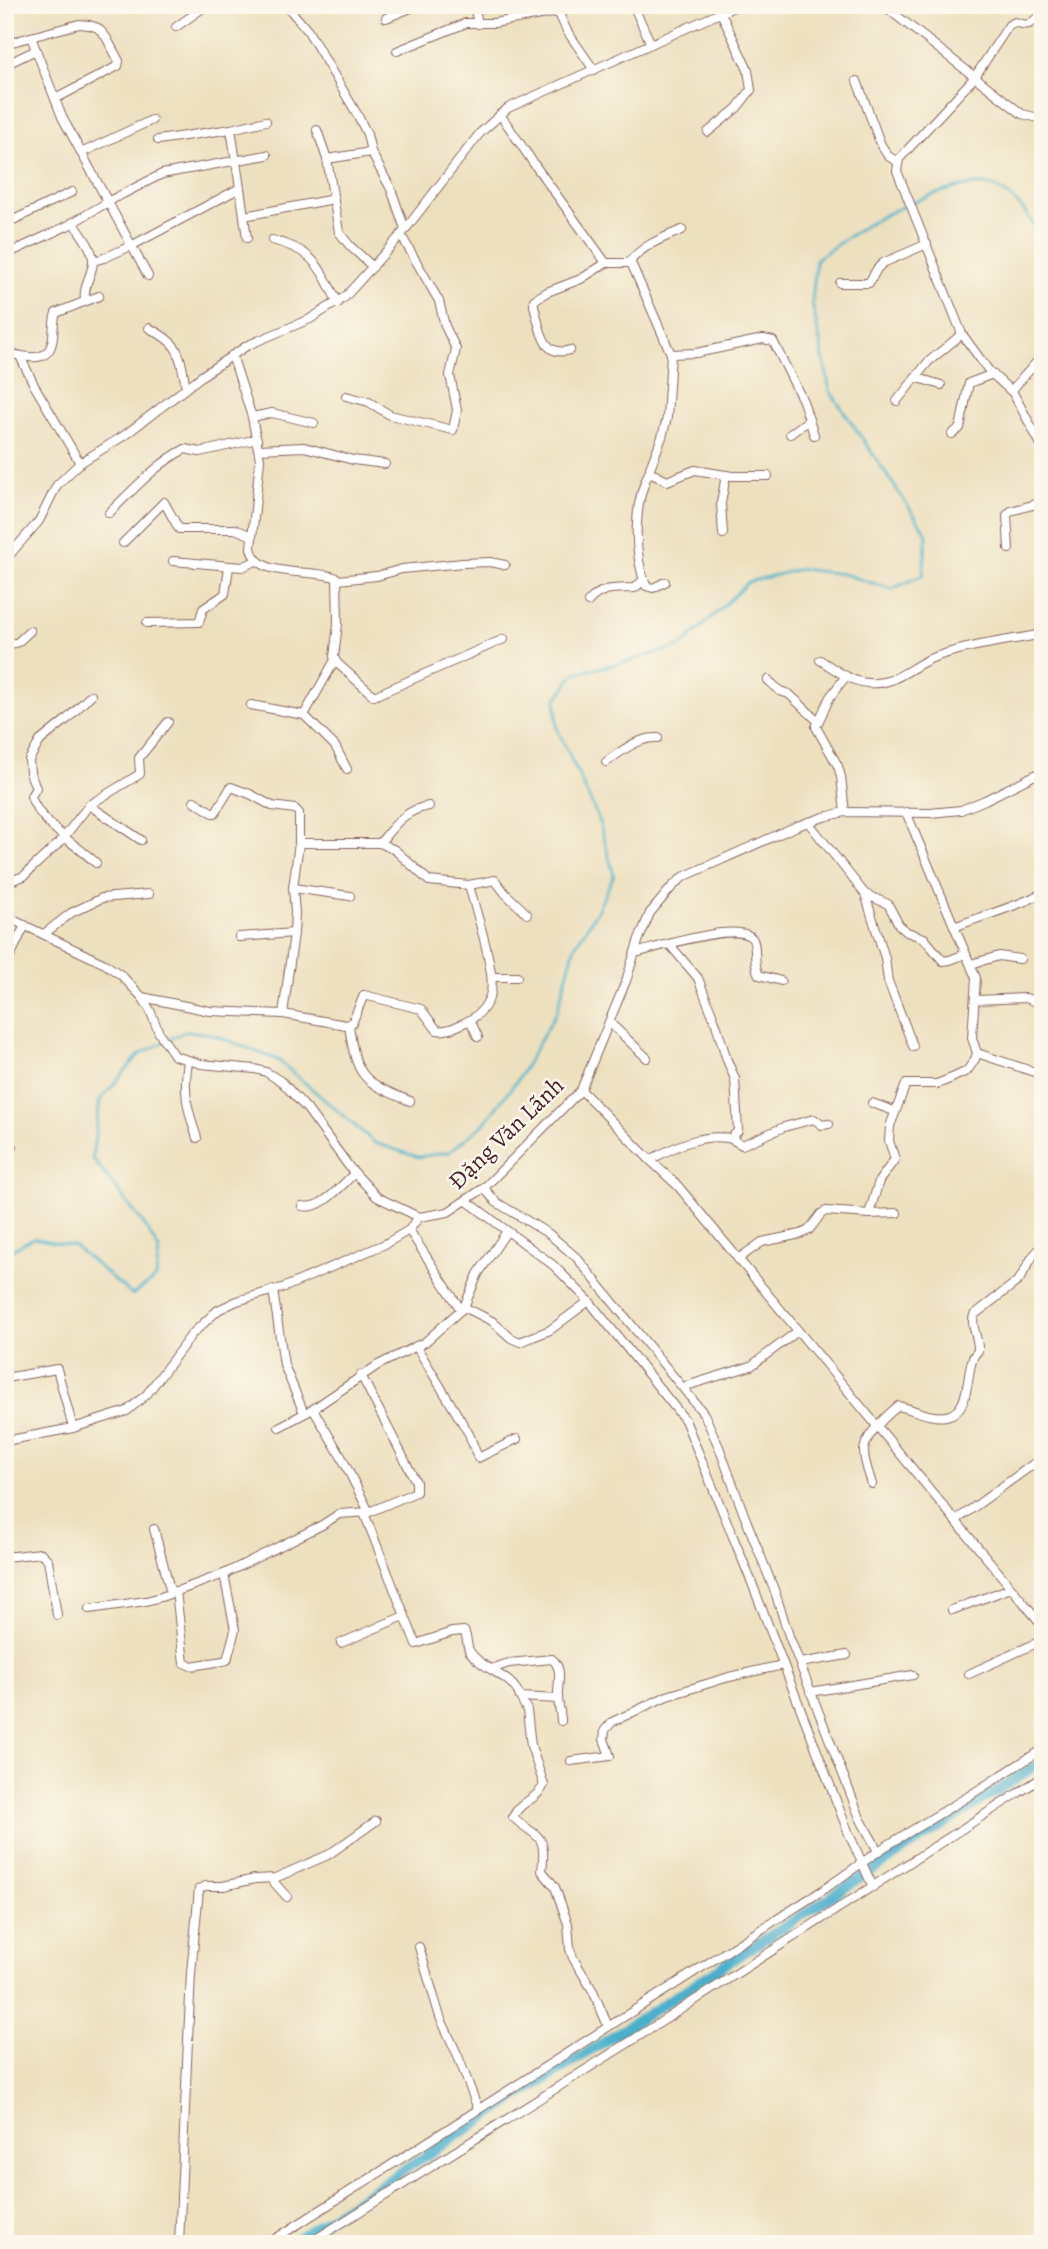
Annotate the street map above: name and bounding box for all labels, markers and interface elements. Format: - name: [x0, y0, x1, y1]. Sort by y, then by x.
- street label: Đặng Văn Lãnh: [441, 1069, 571, 1196]

